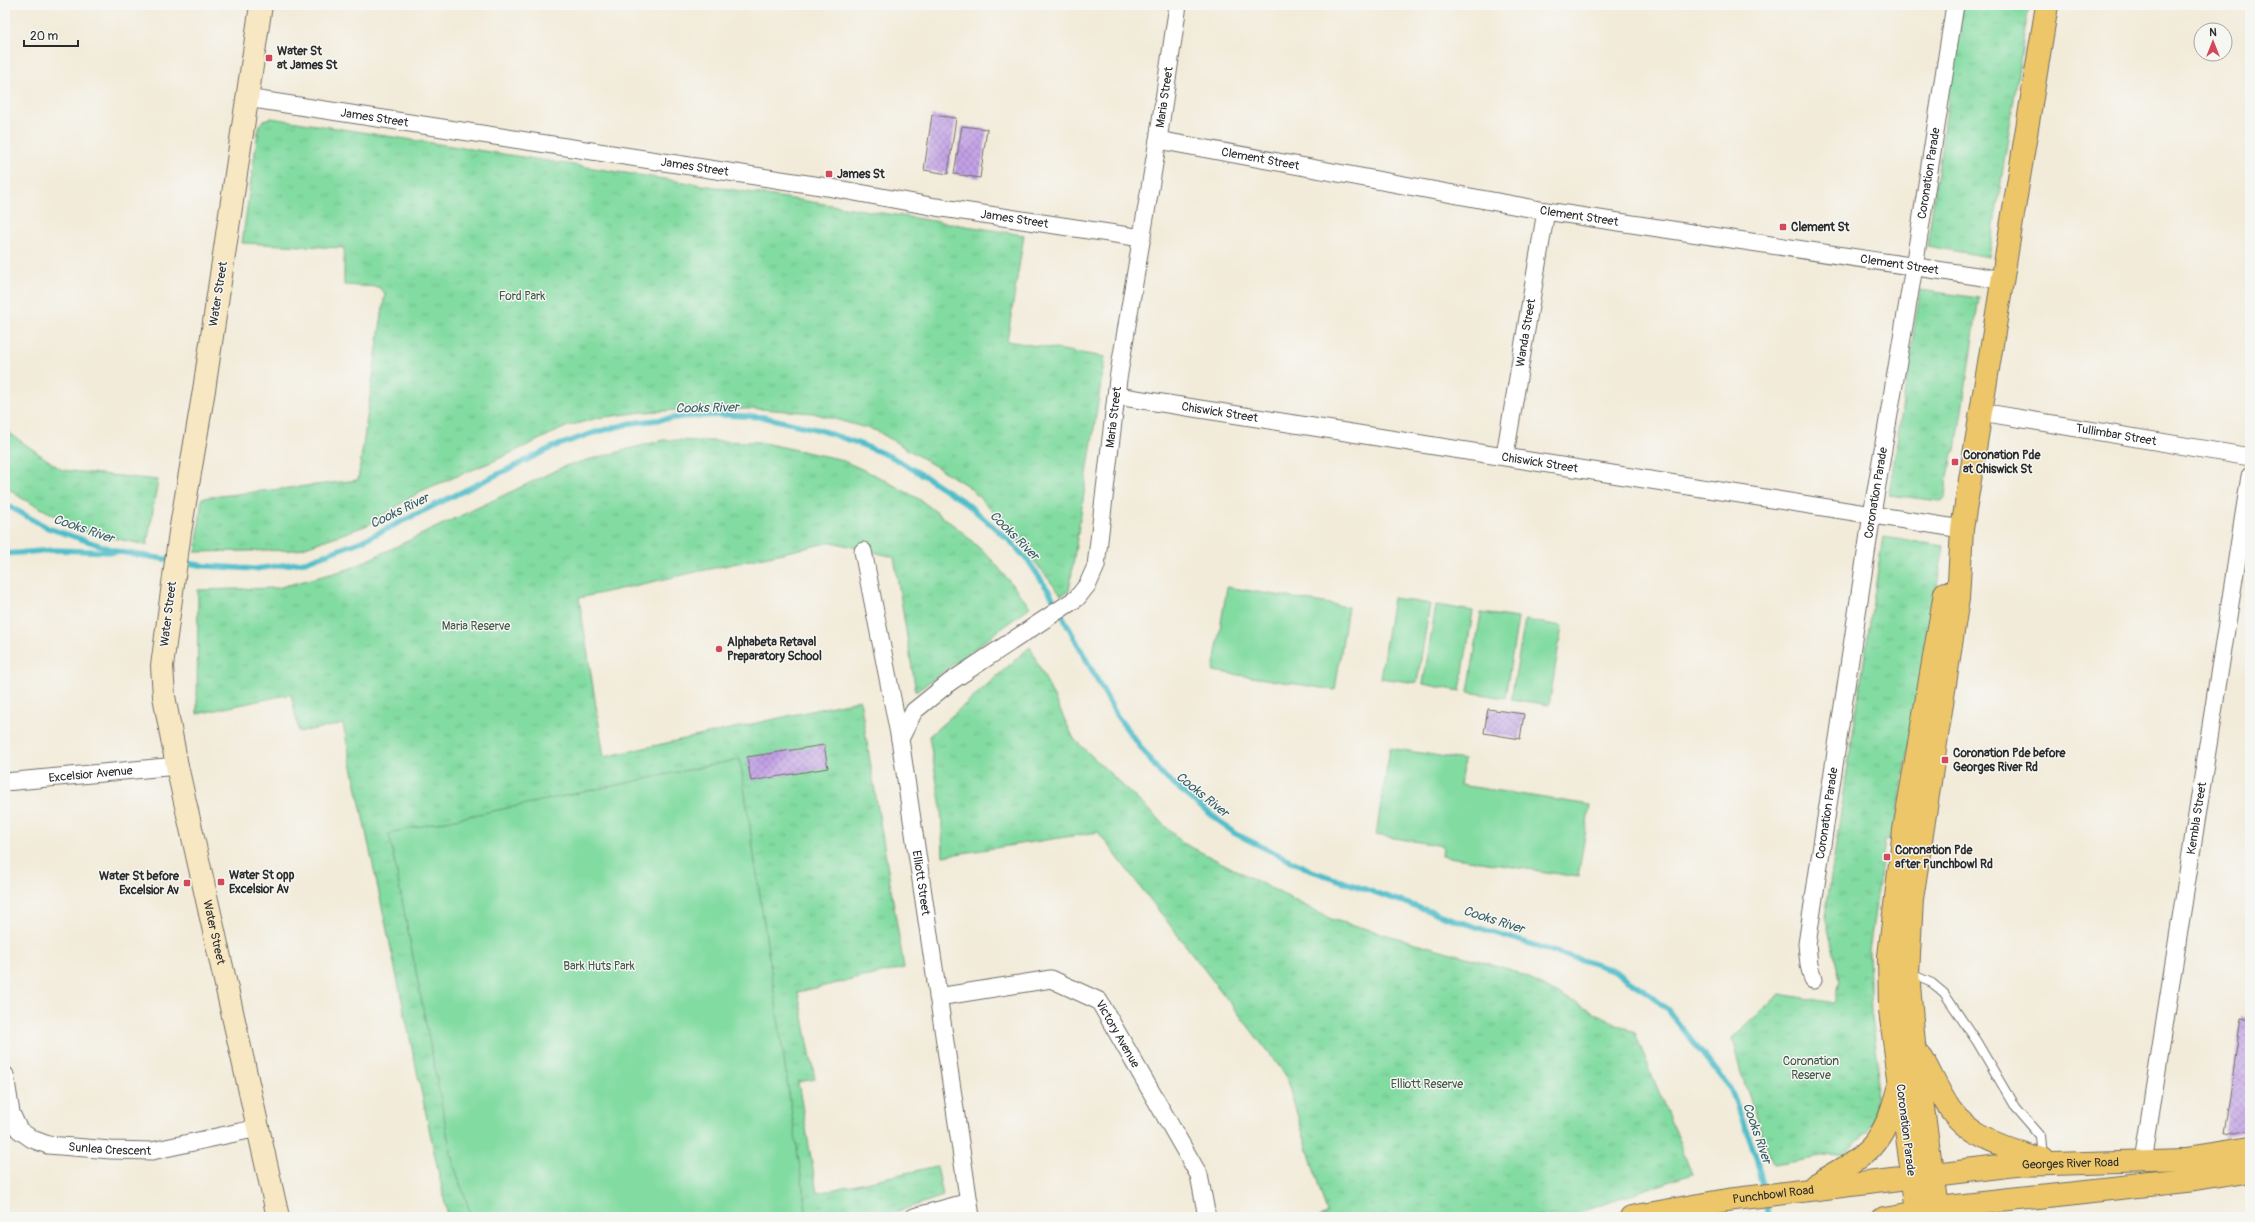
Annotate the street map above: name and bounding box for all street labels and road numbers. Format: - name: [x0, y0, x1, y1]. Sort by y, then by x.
- street label: Maria Street: [1153, 66, 1177, 129]
- street label: James Street: [339, 105, 410, 131]
- street label: Coronation Parade: [1915, 126, 1944, 220]
- street label: Clement Street: [1220, 145, 1301, 174]
- street label: James Street: [660, 155, 730, 180]
- street label: Clement Street: [1539, 203, 1619, 230]
- street label: James Street: [979, 207, 1050, 232]
- street label: Clement Street: [1859, 252, 1940, 278]
- street label: Water Street: [206, 260, 231, 328]
- street label: Wanda Street: [1513, 297, 1539, 368]
- street label: Maria Street: [1103, 386, 1125, 449]
- street label: Chiswick Street: [1180, 399, 1259, 426]
- street label: Tullimbar Street: [2075, 421, 2158, 449]
- street label: Coronation Parade: [1861, 446, 1891, 540]
- street label: Chiswick Street: [1500, 450, 1579, 476]
- street label: Water Street: [157, 580, 180, 648]
- street label: Excelsior Avenue: [48, 763, 133, 786]
- street label: Coronation Parade: [1813, 766, 1842, 860]
- street label: Kembla Street: [2184, 781, 2210, 856]
- street label: Elliott Street: [909, 849, 933, 917]
- street label: Water Street: [199, 899, 228, 966]
- street label: Victory Avenue: [1092, 997, 1143, 1071]
- street label: Coronation Parade: [1892, 1083, 1919, 1177]
- street label: Sunlea Crescent: [68, 1140, 151, 1159]
- street label: Georges River Road: [2022, 1155, 2119, 1173]
- street label: Punchbowl Road: [1732, 1183, 1815, 1207]

